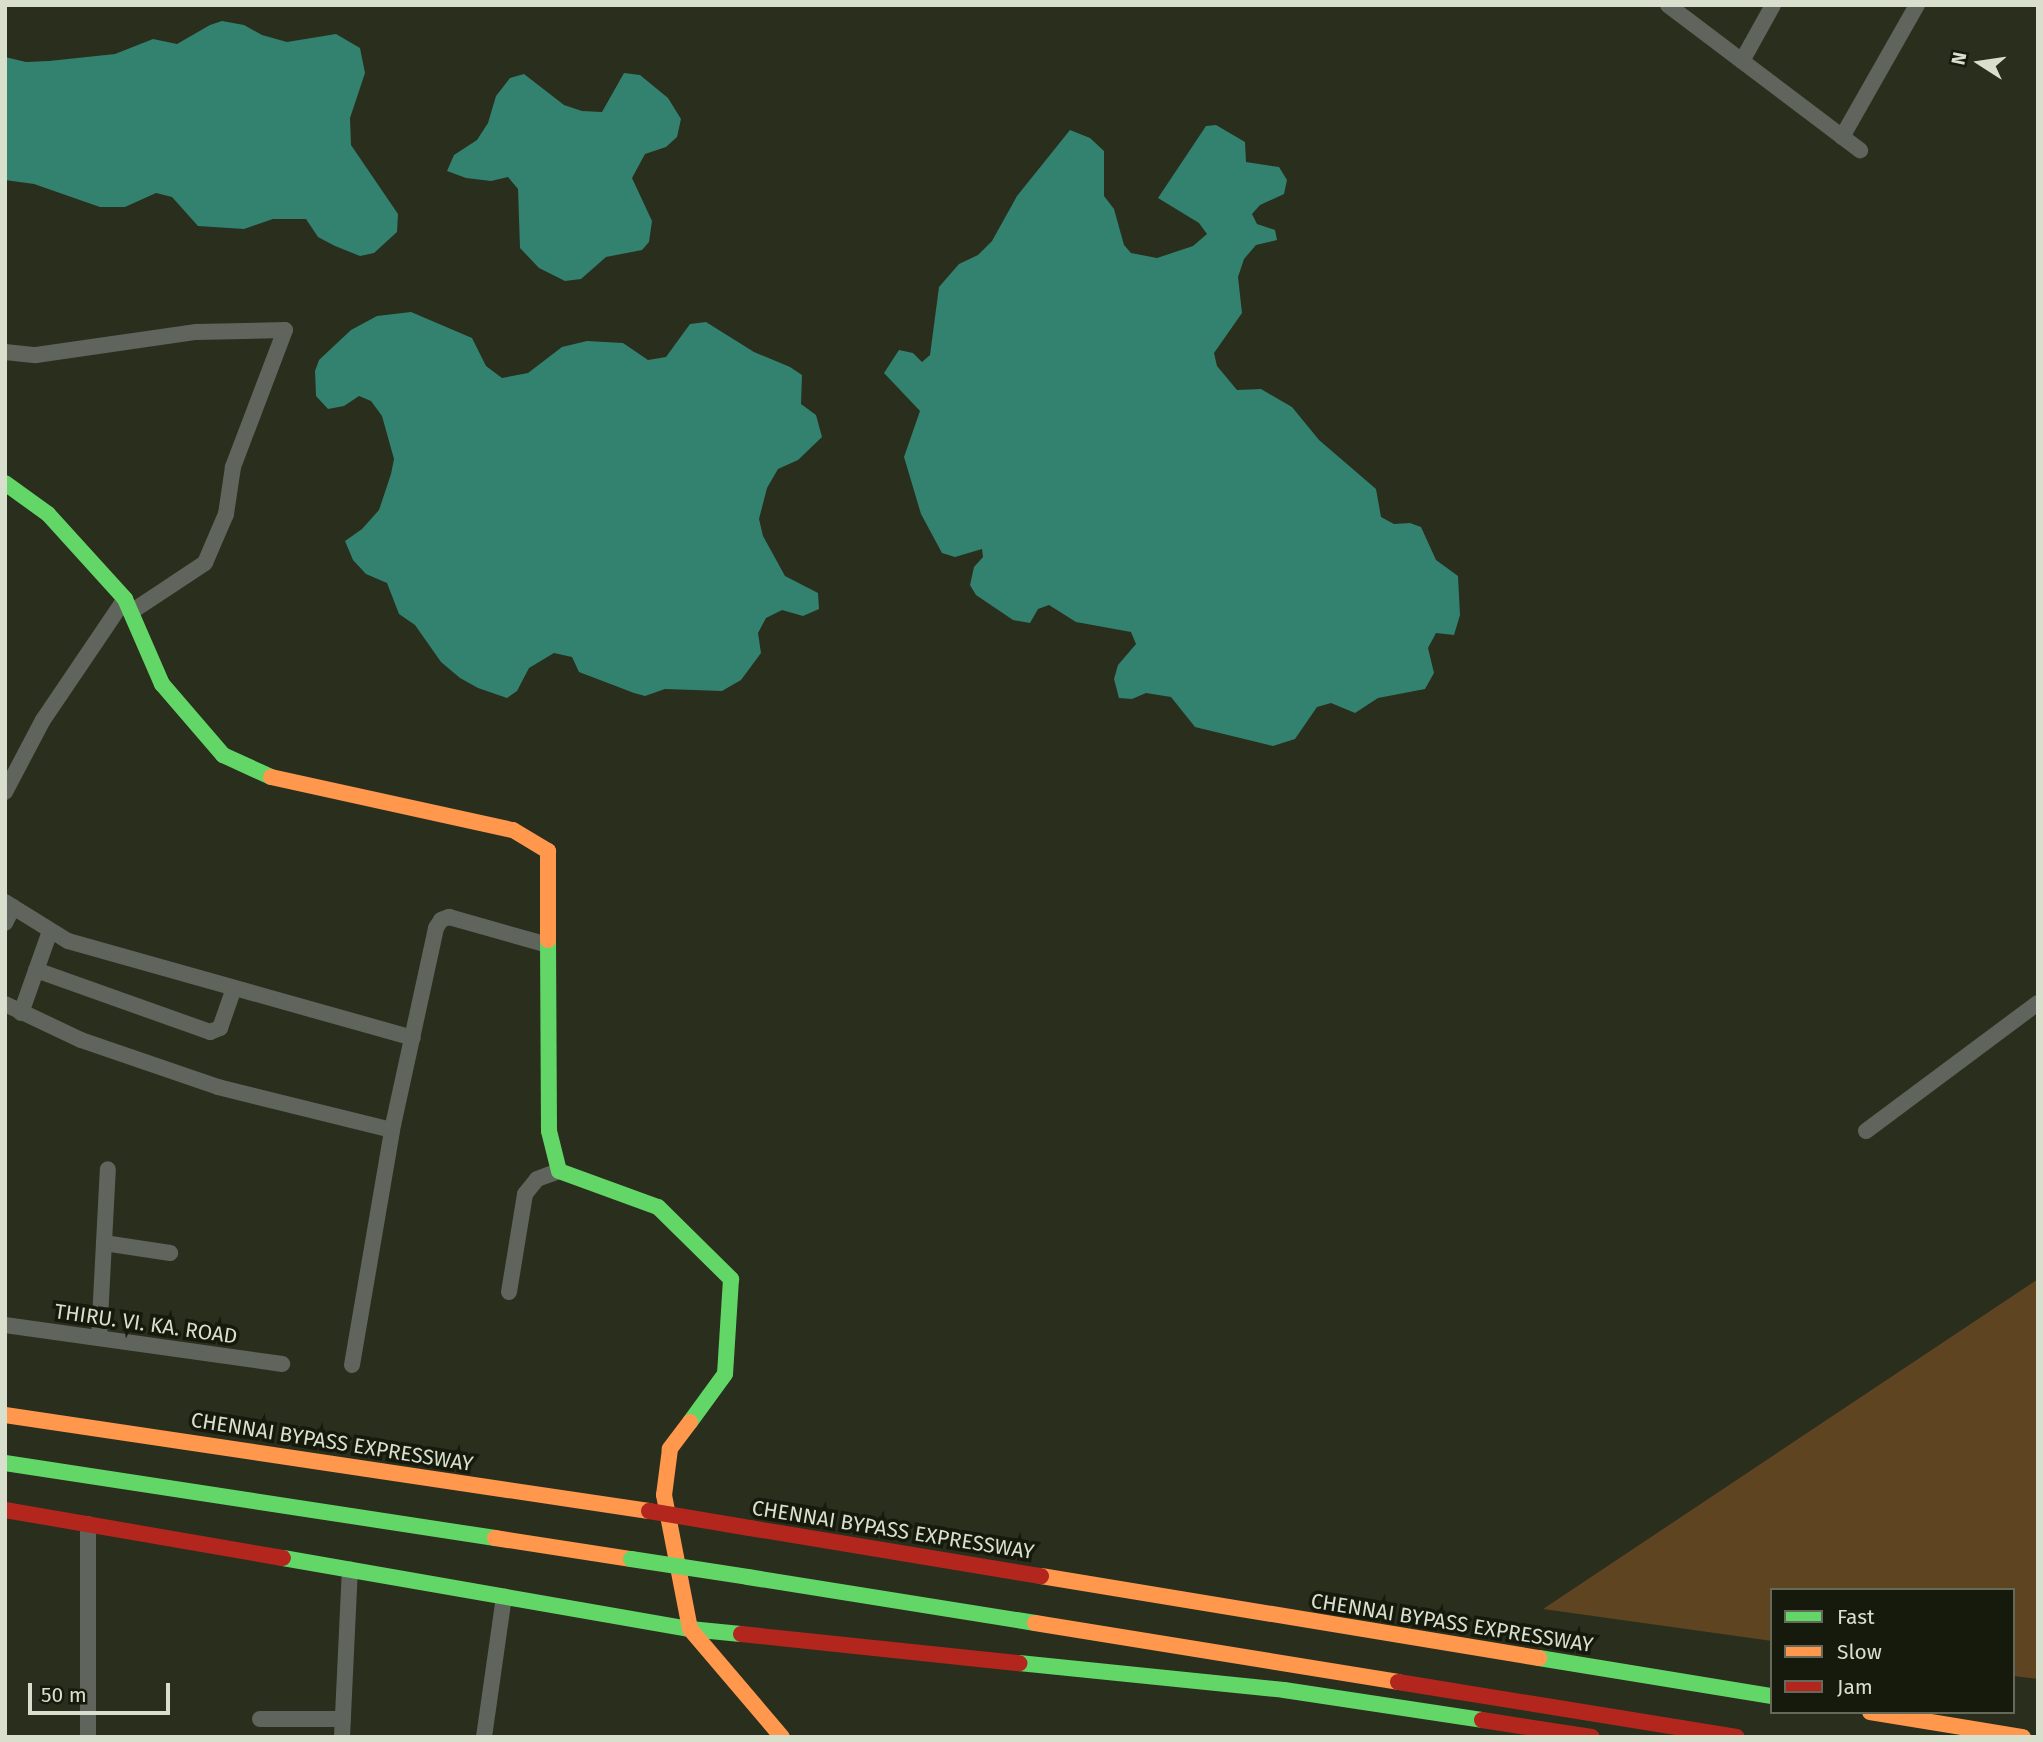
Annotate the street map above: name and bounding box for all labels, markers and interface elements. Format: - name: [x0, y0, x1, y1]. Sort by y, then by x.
- north arrow: [1945, 28, 2015, 98]
- text: N: [1946, 50, 1972, 67]
- street label: THIRU. VI. KA. ROAD: [53, 1299, 239, 1349]
- street label: CHENNAI BYPASS EXPRESSWAY: [189, 1407, 475, 1477]
- street label: CHENNAI BYPASS EXPRESSWAY: [750, 1495, 1036, 1565]
- street label: CHENNAI BYPASS EXPRESSWAY: [1309, 1588, 1595, 1658]
- legend: [1770, 1588, 2015, 1714]
- text: Fast: [1837, 1604, 1875, 1630]
- text: Slow: [1837, 1639, 1882, 1665]
- scale bar: [32, 1668, 173, 1712]
- text: Jam: [1837, 1674, 1873, 1700]
- text: 50 m: [41, 1682, 87, 1708]

